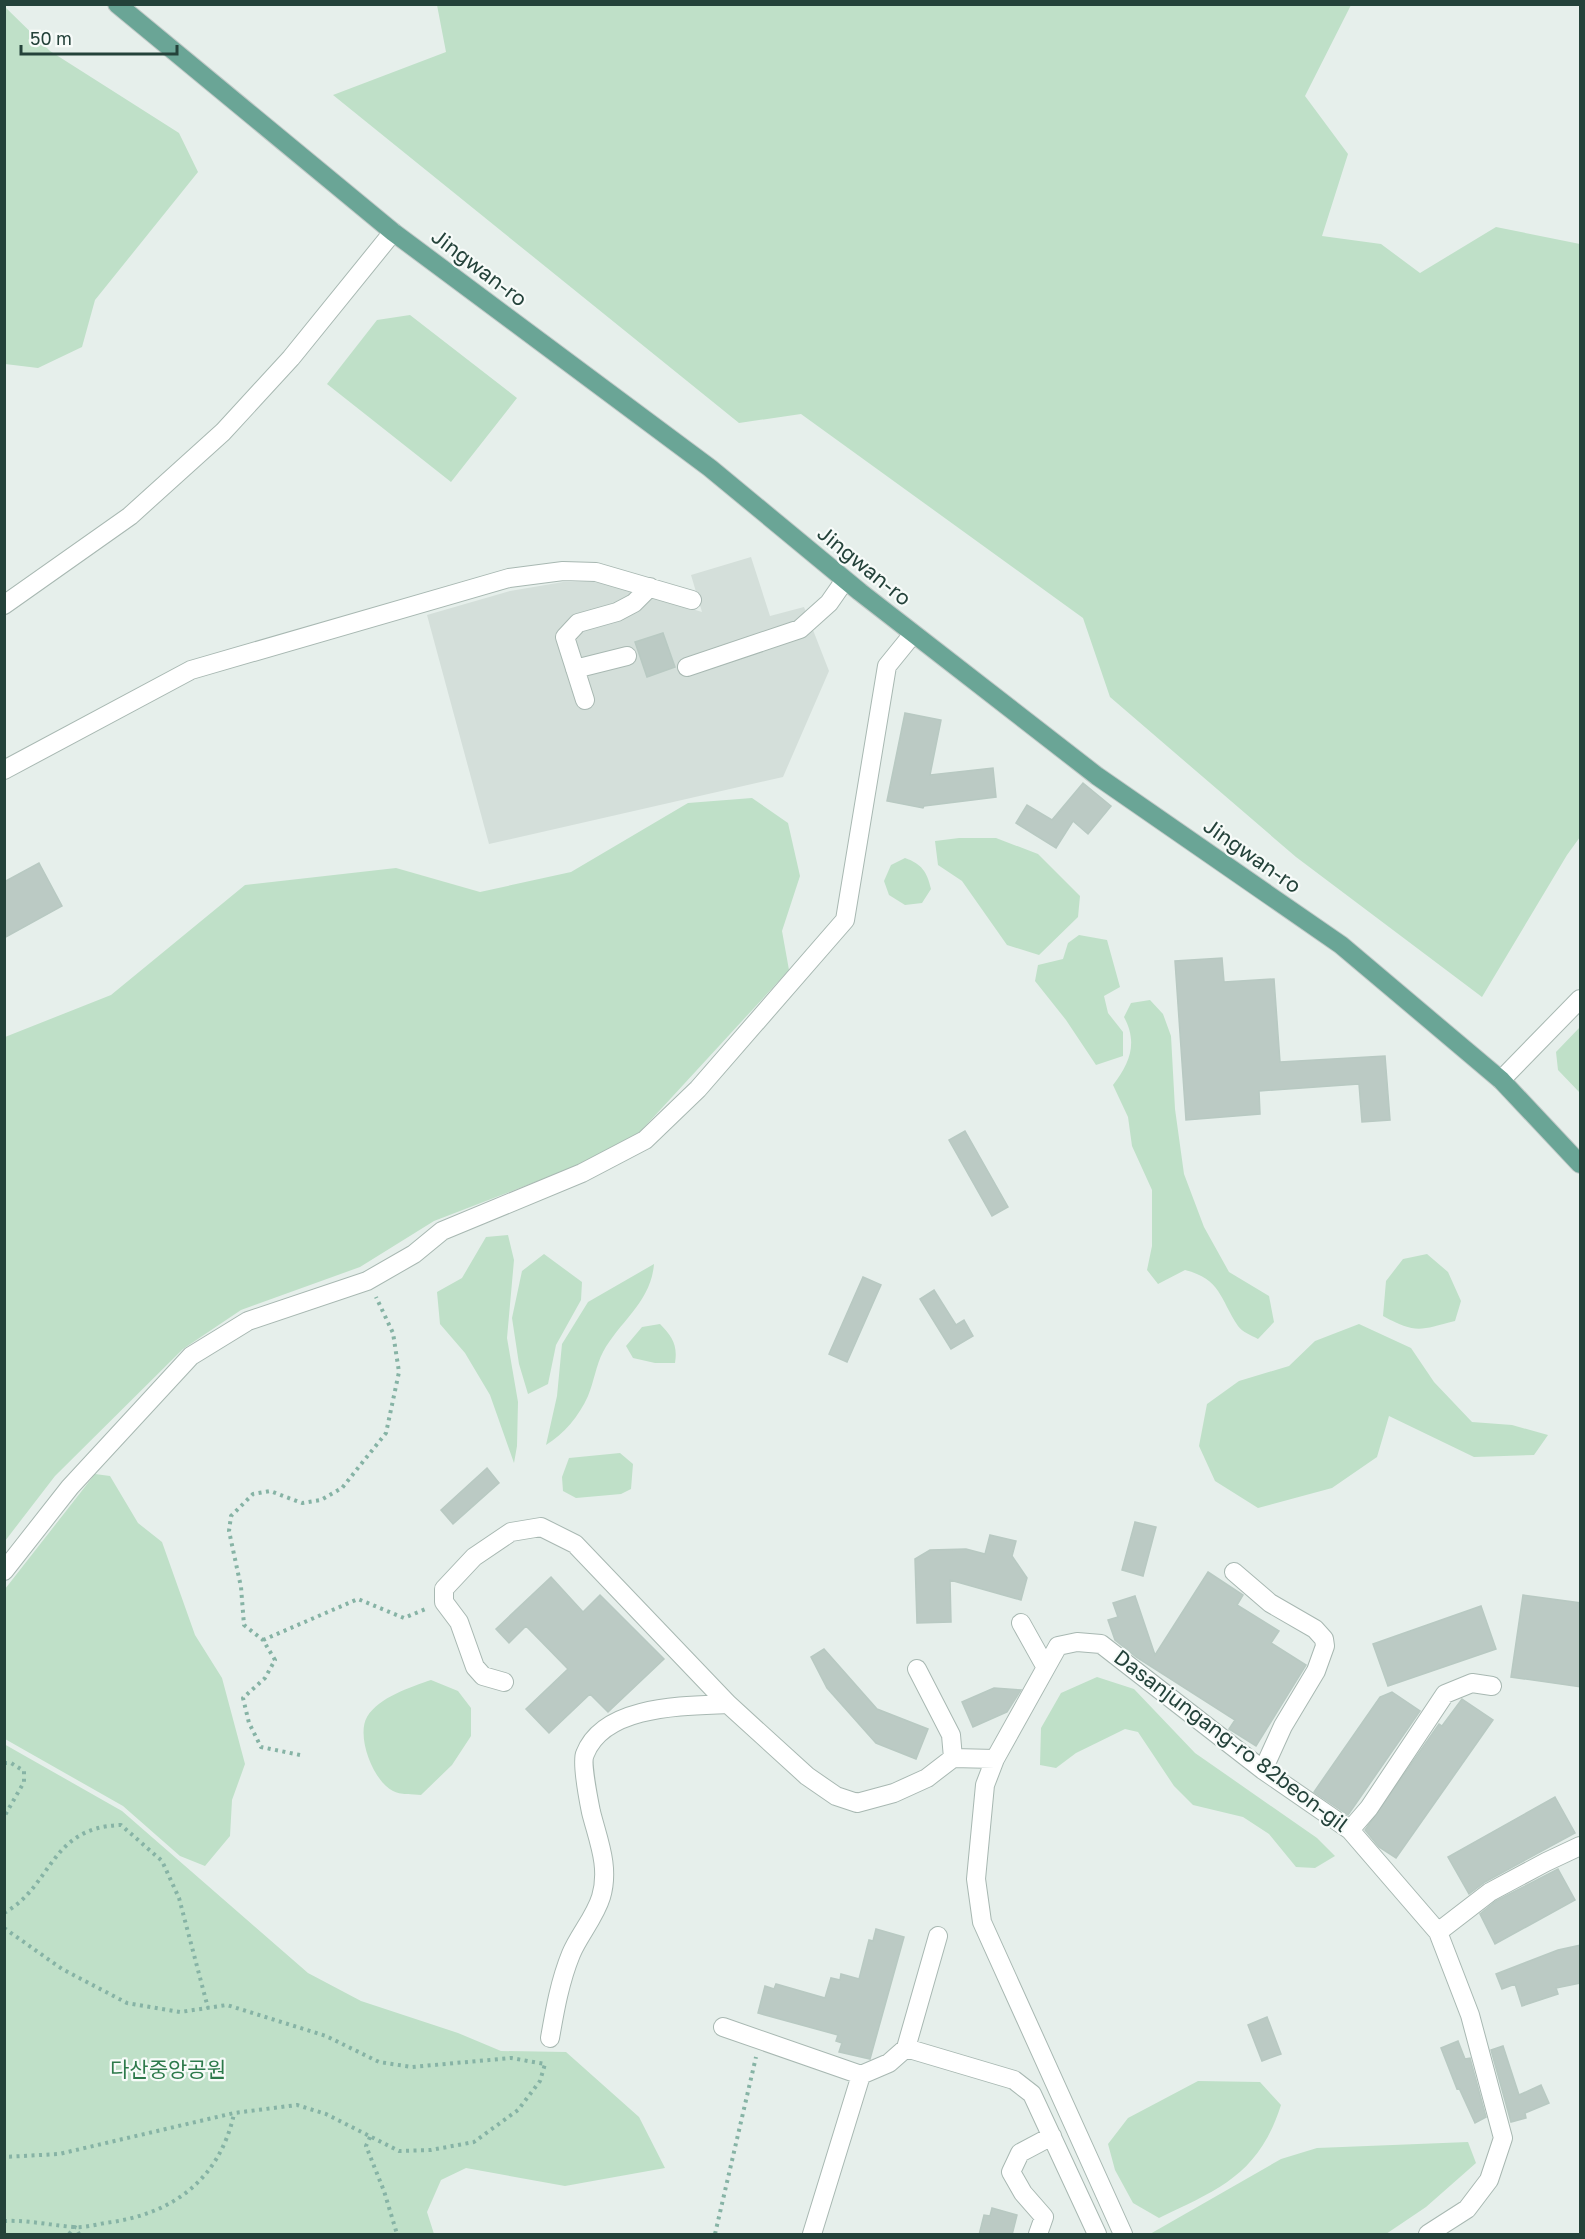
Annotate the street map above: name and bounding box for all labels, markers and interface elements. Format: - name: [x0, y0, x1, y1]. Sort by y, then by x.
- scale bar: [21, 18, 177, 56]
- text: 50 m: [30, 27, 72, 49]
- street label: Jingwan-ro: [427, 223, 533, 312]
- street label: Jingwan-ro: [813, 520, 917, 611]
- street label: Jingwan-ro: [1199, 812, 1306, 898]
- street label: Dasanjungang-ro 82beon-gil: [1109, 1643, 1354, 1837]
- park label: 다산중앙공원: [110, 2056, 226, 2082]

